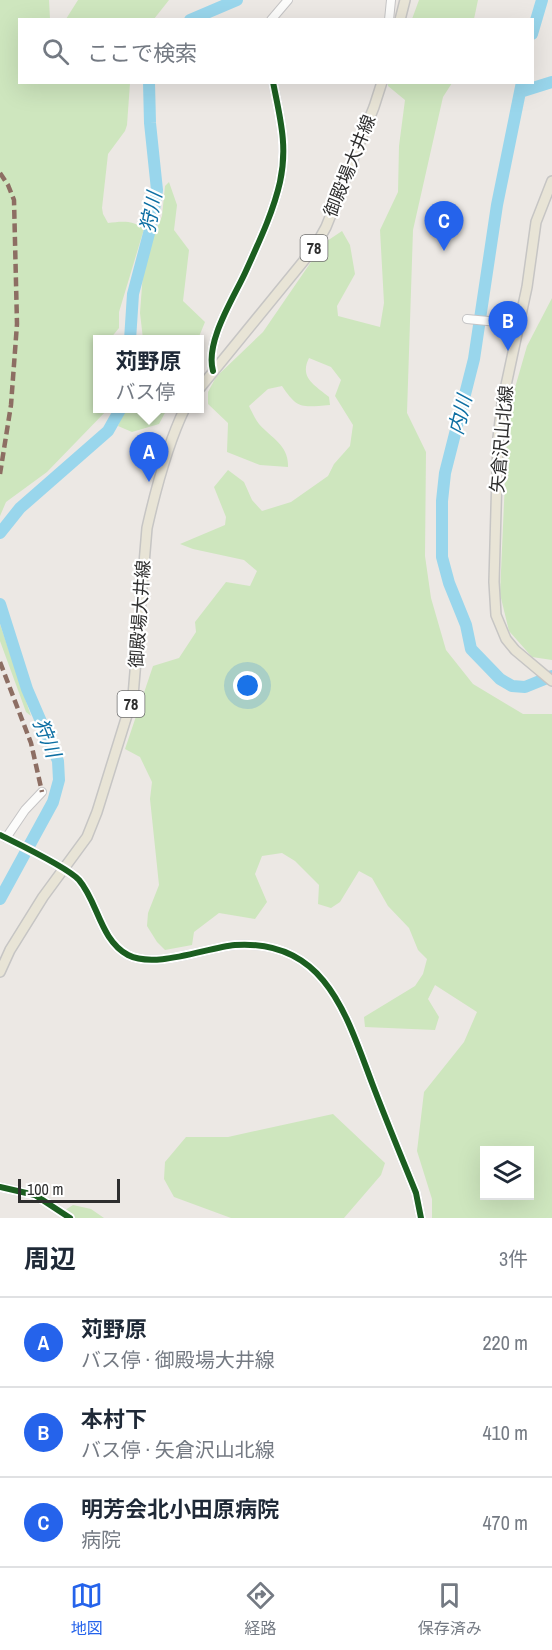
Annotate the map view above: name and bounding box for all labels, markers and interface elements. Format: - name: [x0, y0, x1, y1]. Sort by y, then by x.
- search box: [18, 18, 534, 84]
- icon: search: [39, 35, 72, 68]
- text: ここで検索: [87, 38, 197, 68]
- street label: 御殿場大井線: [318, 111, 381, 221]
- water label: 狩川: [133, 188, 168, 234]
- pin: C: [424, 202, 464, 251]
- road number: 78: [300, 235, 328, 261]
- pin: B: [488, 302, 528, 351]
- popup: [93, 335, 204, 413]
- text: 苅野原: [115, 346, 182, 376]
- text: バス停: [115, 378, 175, 405]
- street label: 矢倉沢山北線: [484, 384, 519, 494]
- water label: 内川: [442, 390, 478, 438]
- pin: A: [130, 432, 168, 482]
- street label: 御殿場大井線: [123, 559, 156, 669]
- your location: [233, 671, 262, 700]
- road number: 78: [118, 691, 144, 717]
- water label: 狩川: [27, 714, 68, 763]
- map controls: [480, 1146, 534, 1200]
- button: layers: [480, 1146, 534, 1200]
- scale bar: [18, 1176, 120, 1204]
- text: 100 m: [27, 1178, 63, 1200]
- text: 周辺: [24, 1241, 76, 1276]
- text: 3件: [499, 1245, 528, 1272]
- text: 苅野原: [81, 1314, 147, 1344]
- text: A: [38, 1329, 49, 1356]
- text: 220 m: [482, 1329, 528, 1356]
- text: バス停 · 御殿場大井線: [81, 1346, 275, 1373]
- text: 本村下: [81, 1404, 147, 1434]
- text: B: [38, 1419, 49, 1446]
- text: 410 m: [482, 1419, 528, 1446]
- text: バス停 · 矢倉沢山北線: [81, 1436, 275, 1463]
- text: 明芳会北小田原病院: [81, 1494, 279, 1524]
- text: C: [38, 1509, 49, 1536]
- text: 470 m: [482, 1509, 528, 1536]
- text: 病院: [81, 1526, 121, 1553]
- tab: 地図: [70, 1579, 103, 1639]
- tab: 経路: [244, 1579, 277, 1639]
- tab: 保存済み: [418, 1579, 482, 1639]

